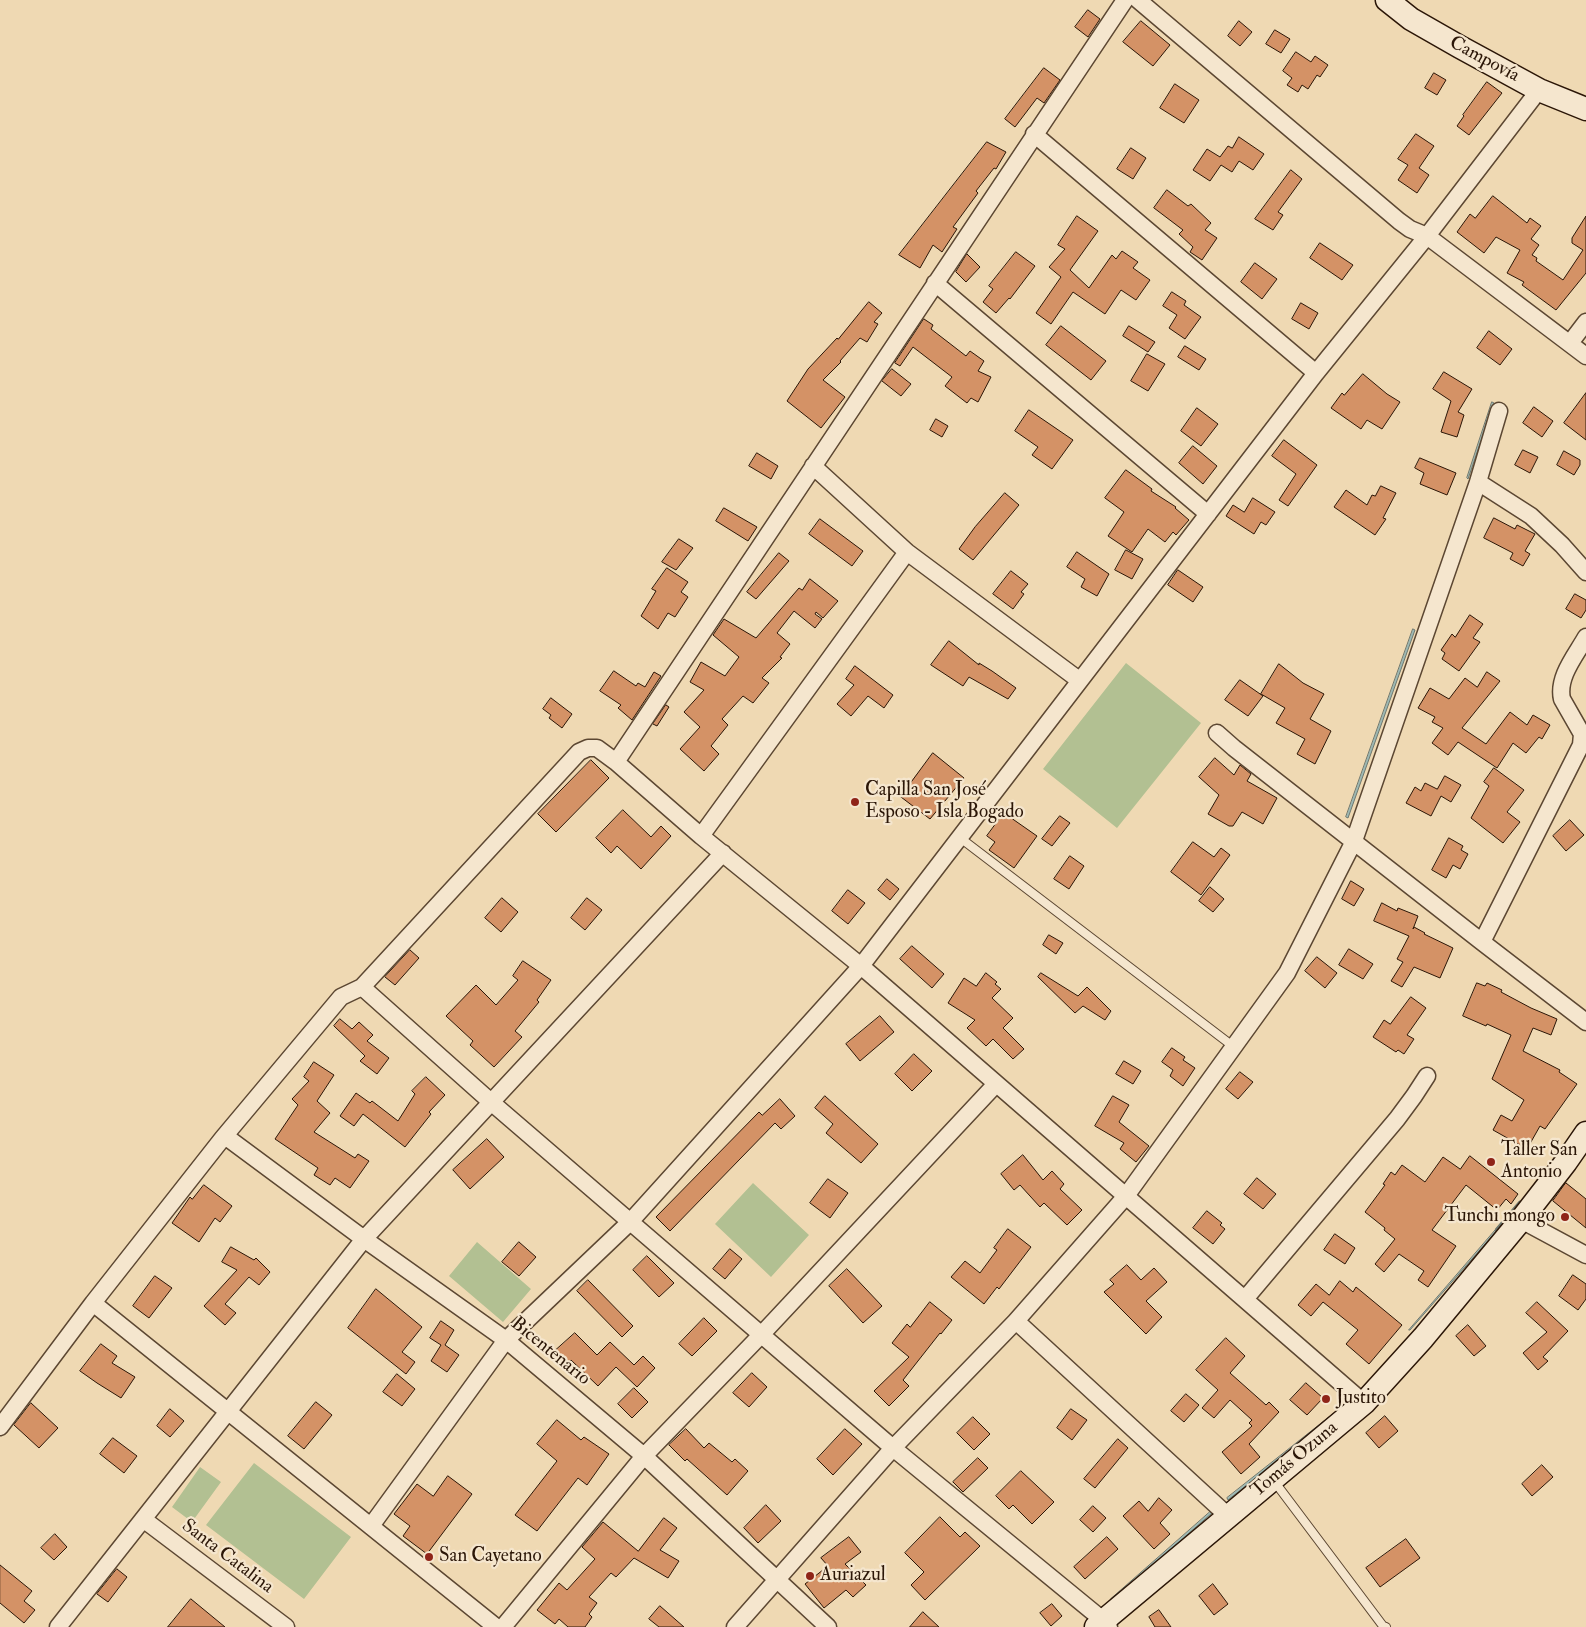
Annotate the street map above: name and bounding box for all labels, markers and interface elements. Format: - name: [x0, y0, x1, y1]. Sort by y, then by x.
- street label: Campovía: [1445, 32, 1523, 88]
- place label: Capilla San José Esposo - Isla Bogado: [865, 780, 1024, 824]
- marker: Capilla San José Esposo - Isla Bogado: [849, 796, 861, 808]
- place label: Taller San Antonio: [1501, 1140, 1578, 1184]
- marker: Taller San Antonio: [1485, 1156, 1497, 1168]
- place label: Tunchi mongo: [1444, 1206, 1555, 1228]
- marker: Tunchi mongo: [1559, 1211, 1571, 1223]
- street label: Bicentenario: [506, 1313, 594, 1391]
- place label: Justito: [1336, 1388, 1386, 1410]
- marker: Justito: [1320, 1393, 1332, 1405]
- street label: Tomás Ozuna: [1247, 1417, 1343, 1503]
- street label: Santa Catalina: [177, 1515, 277, 1599]
- place label: San Cayetano: [439, 1546, 542, 1568]
- marker: San Cayetano: [423, 1551, 435, 1563]
- place label: Auriazul: [820, 1565, 886, 1587]
- marker: Auriazul: [804, 1570, 816, 1582]

